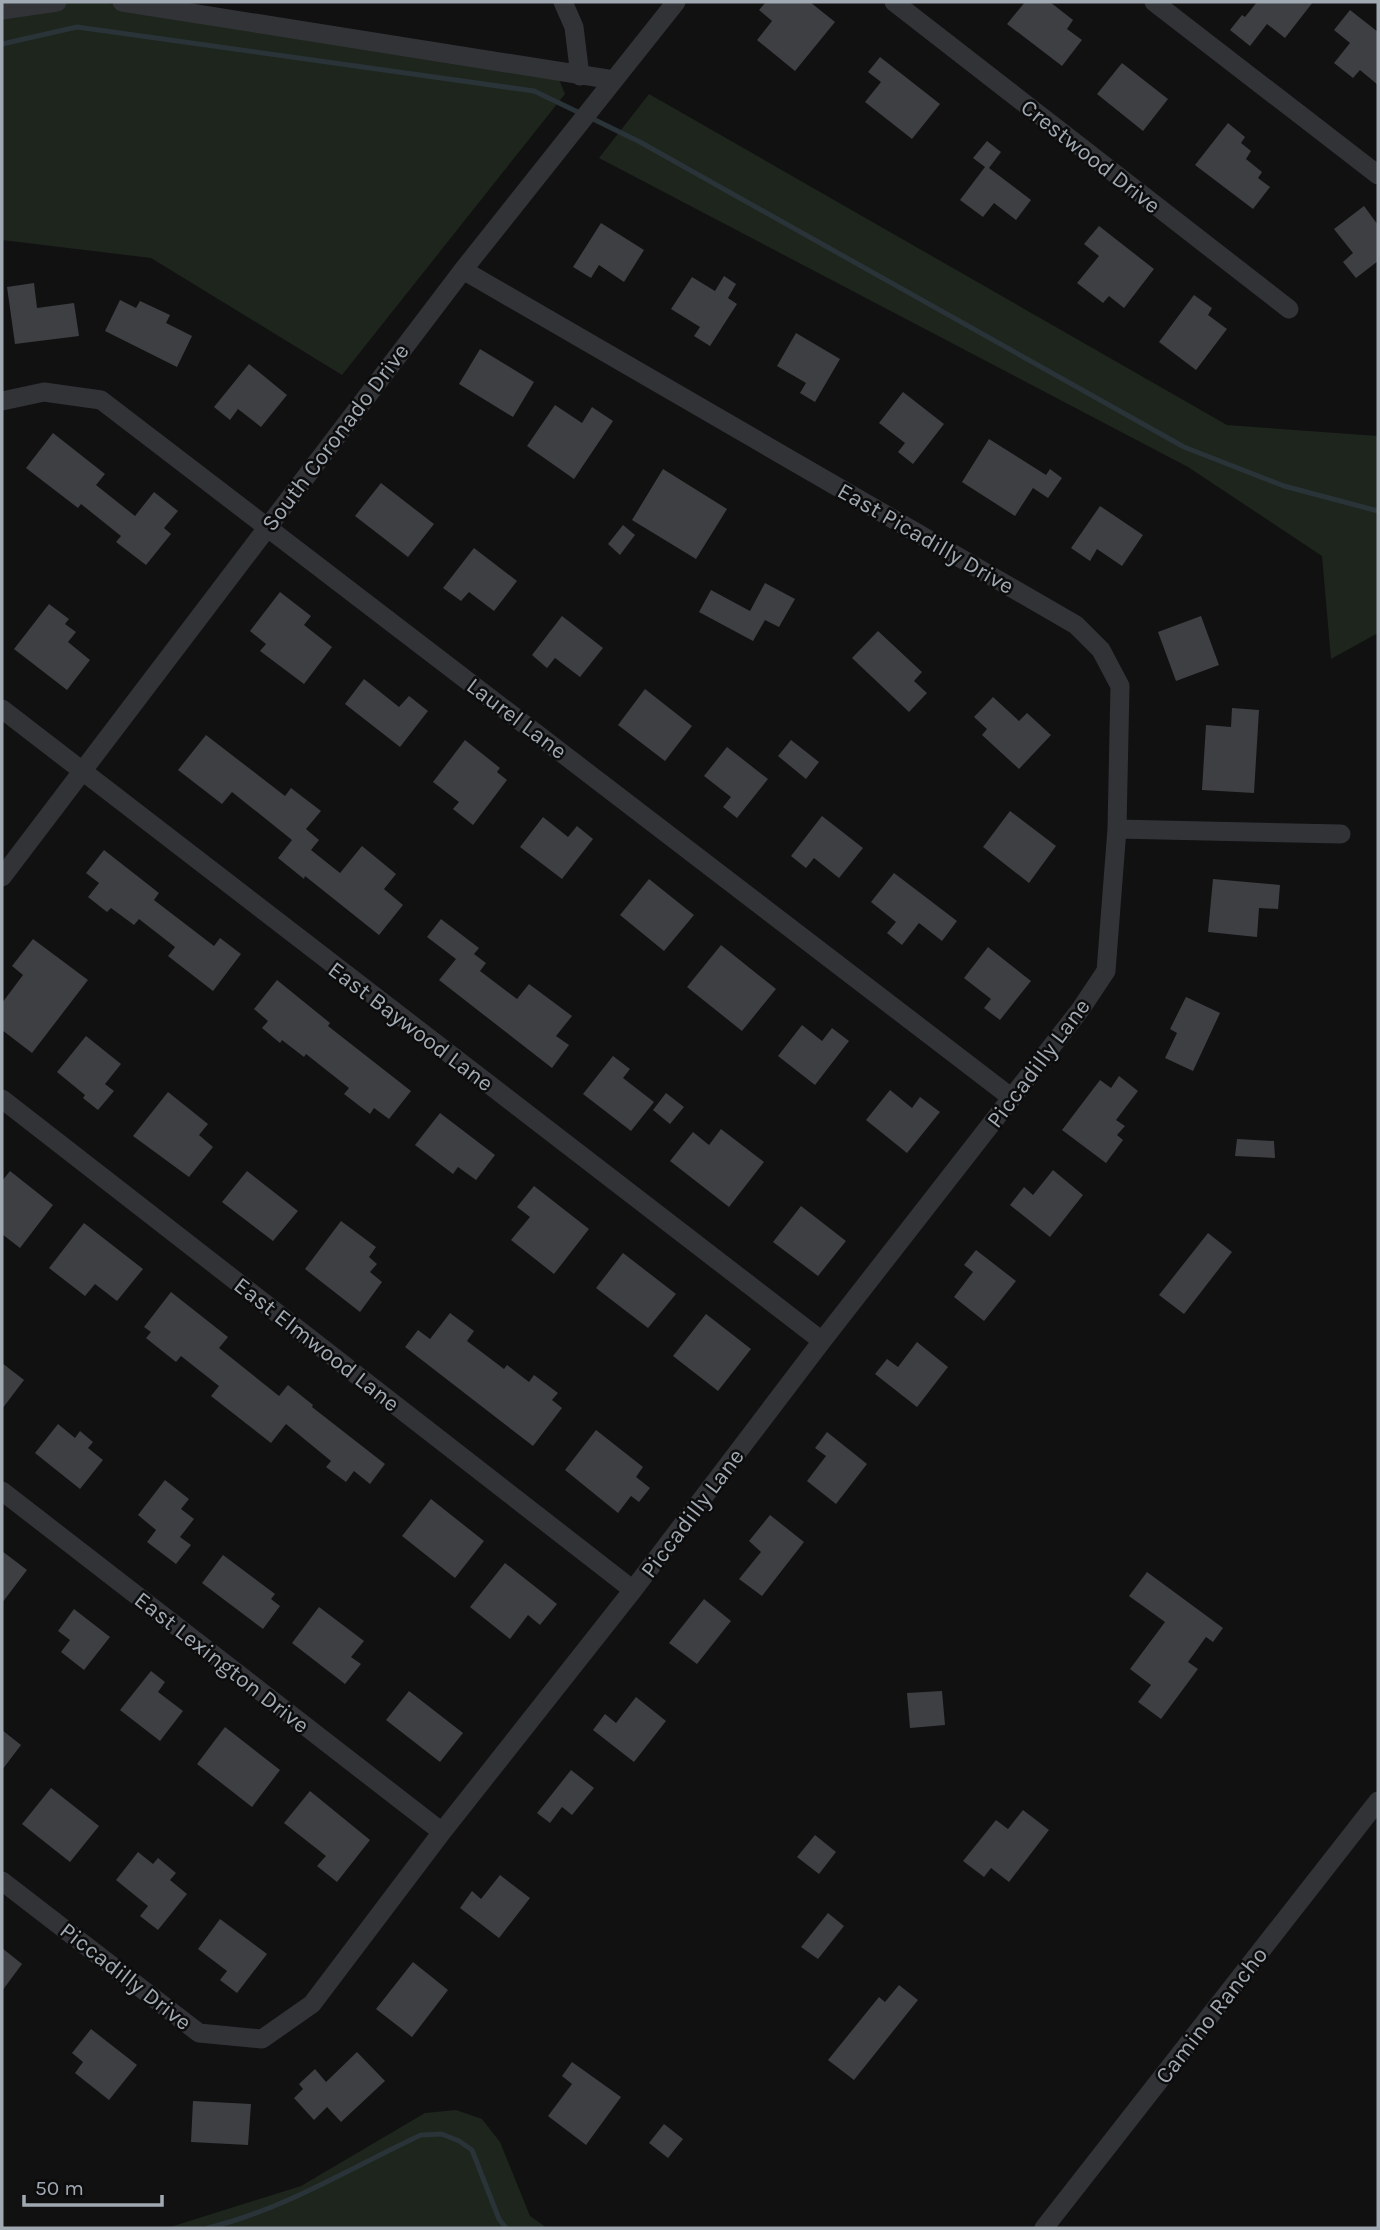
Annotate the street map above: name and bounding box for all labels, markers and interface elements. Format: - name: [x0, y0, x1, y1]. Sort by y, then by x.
- street label: Crestwood Drive: [1016, 94, 1166, 219]
- street label: South Coronado Drive: [256, 338, 415, 536]
- street label: East Picadilly Drive: [833, 477, 1019, 600]
- street label: Laurel Lane: [461, 672, 572, 765]
- street label: East Baywood Lane: [323, 956, 498, 1097]
- street label: Piccadilly Lane: [981, 993, 1096, 1133]
- street label: East Elmwood Lane: [229, 1271, 405, 1417]
- street label: Piccadilly Lane: [635, 1443, 750, 1583]
- street label: East Lexington Drive: [129, 1586, 314, 1739]
- street label: Piccadilly Drive: [55, 1917, 197, 2036]
- street label: Camino Rancho: [1150, 1942, 1273, 2089]
- scale bar: [24, 2164, 163, 2208]
- text: 50 m: [35, 2176, 84, 2200]

